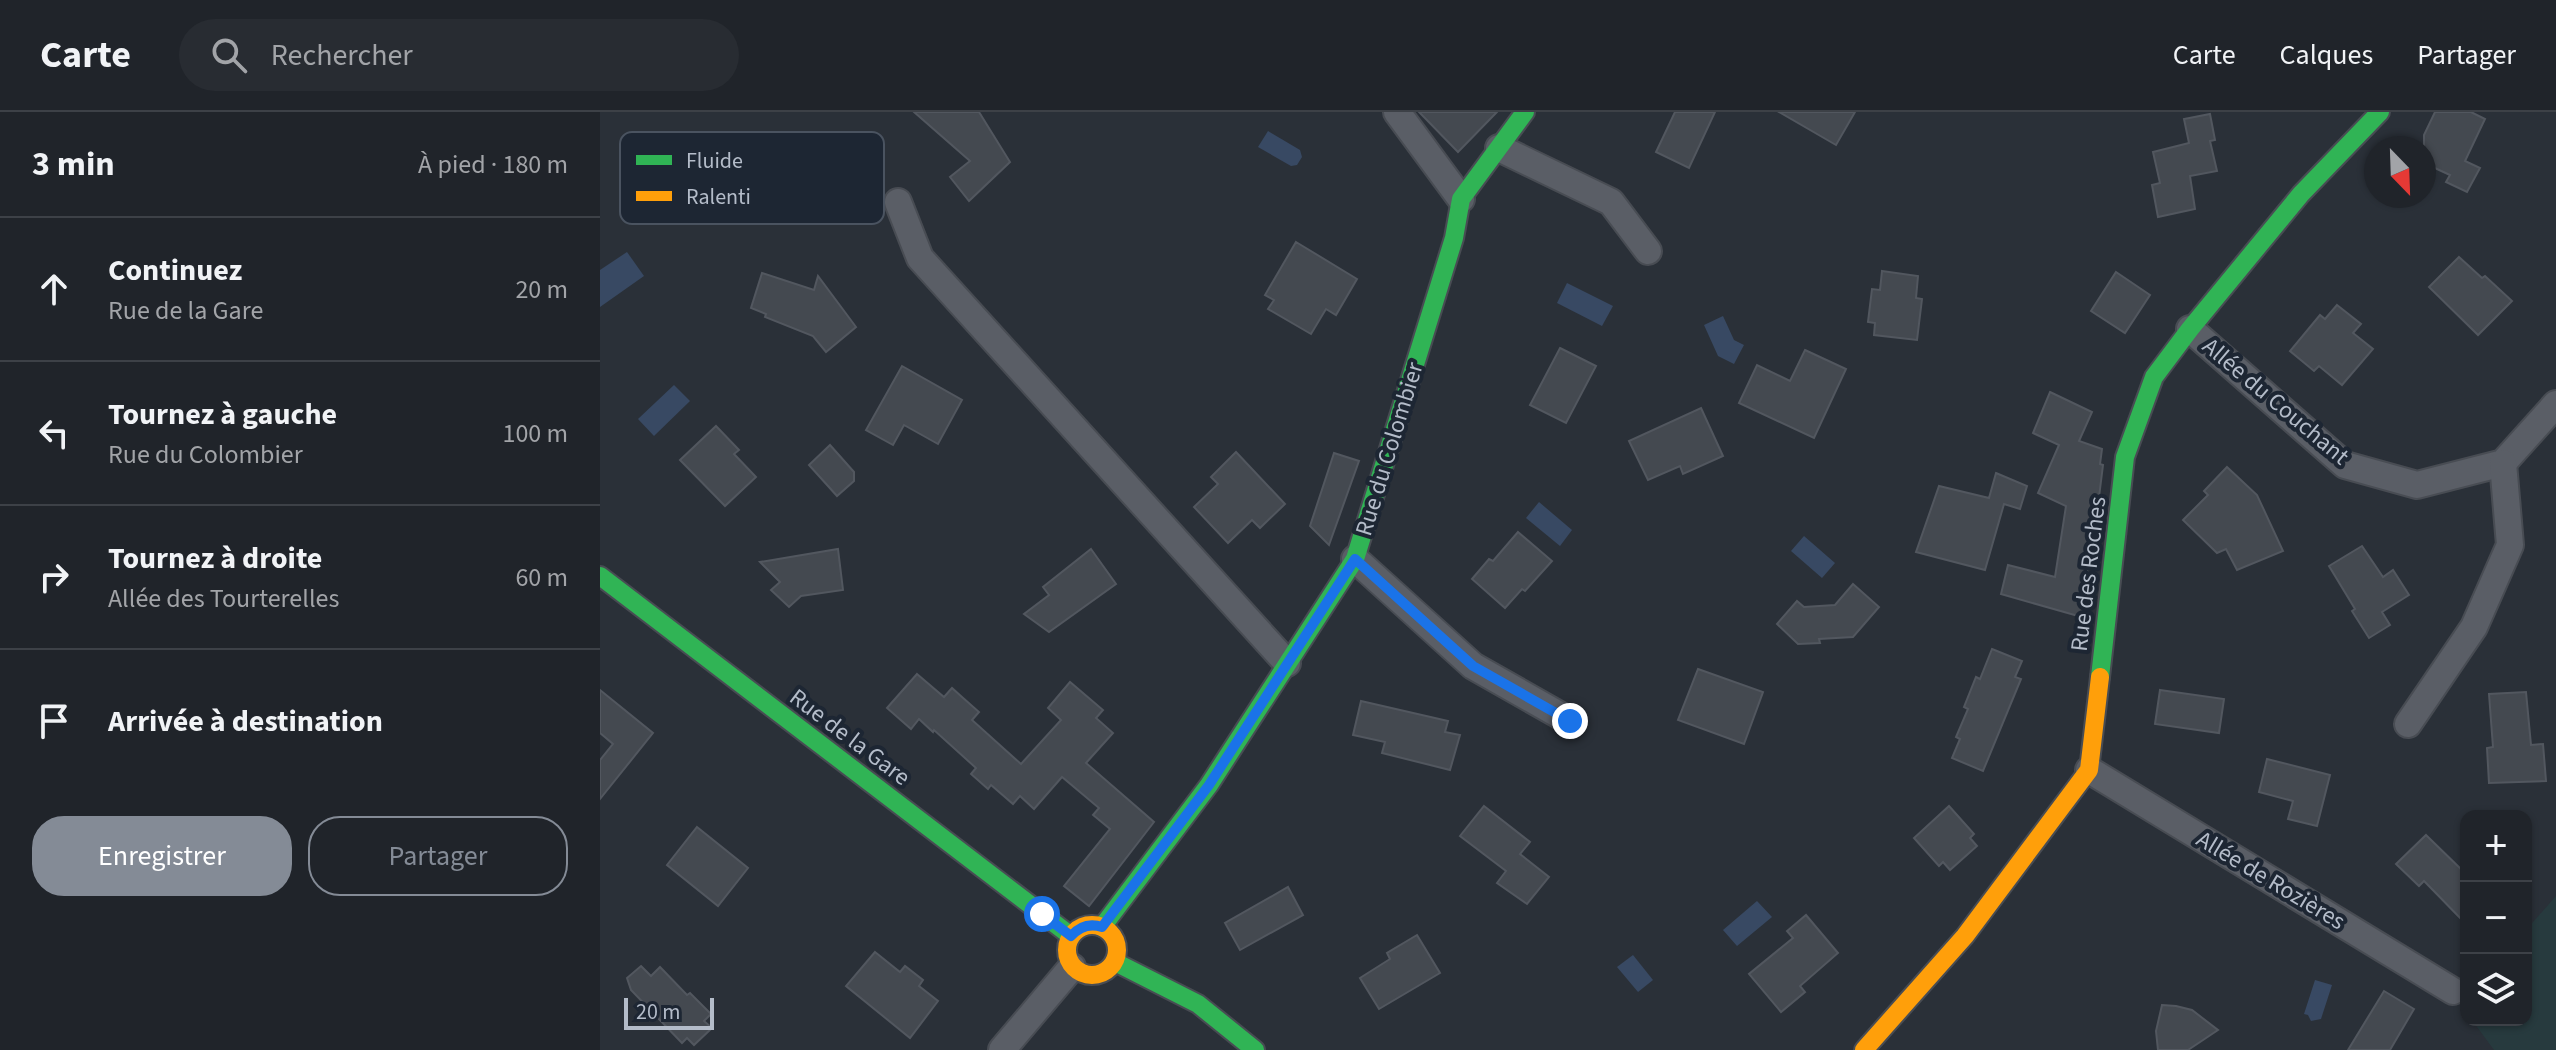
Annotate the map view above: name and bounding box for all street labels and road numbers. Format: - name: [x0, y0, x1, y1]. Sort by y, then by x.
- street label: Allée du Couchant: [2195, 329, 2357, 473]
- street label: Rue du Colombier: [1346, 357, 1433, 540]
- street label: Rue des Roches: [2062, 495, 2115, 654]
- street label: Rue de la Gare: [782, 680, 917, 795]
- street label: Allée de Rozières: [2190, 822, 2352, 939]

